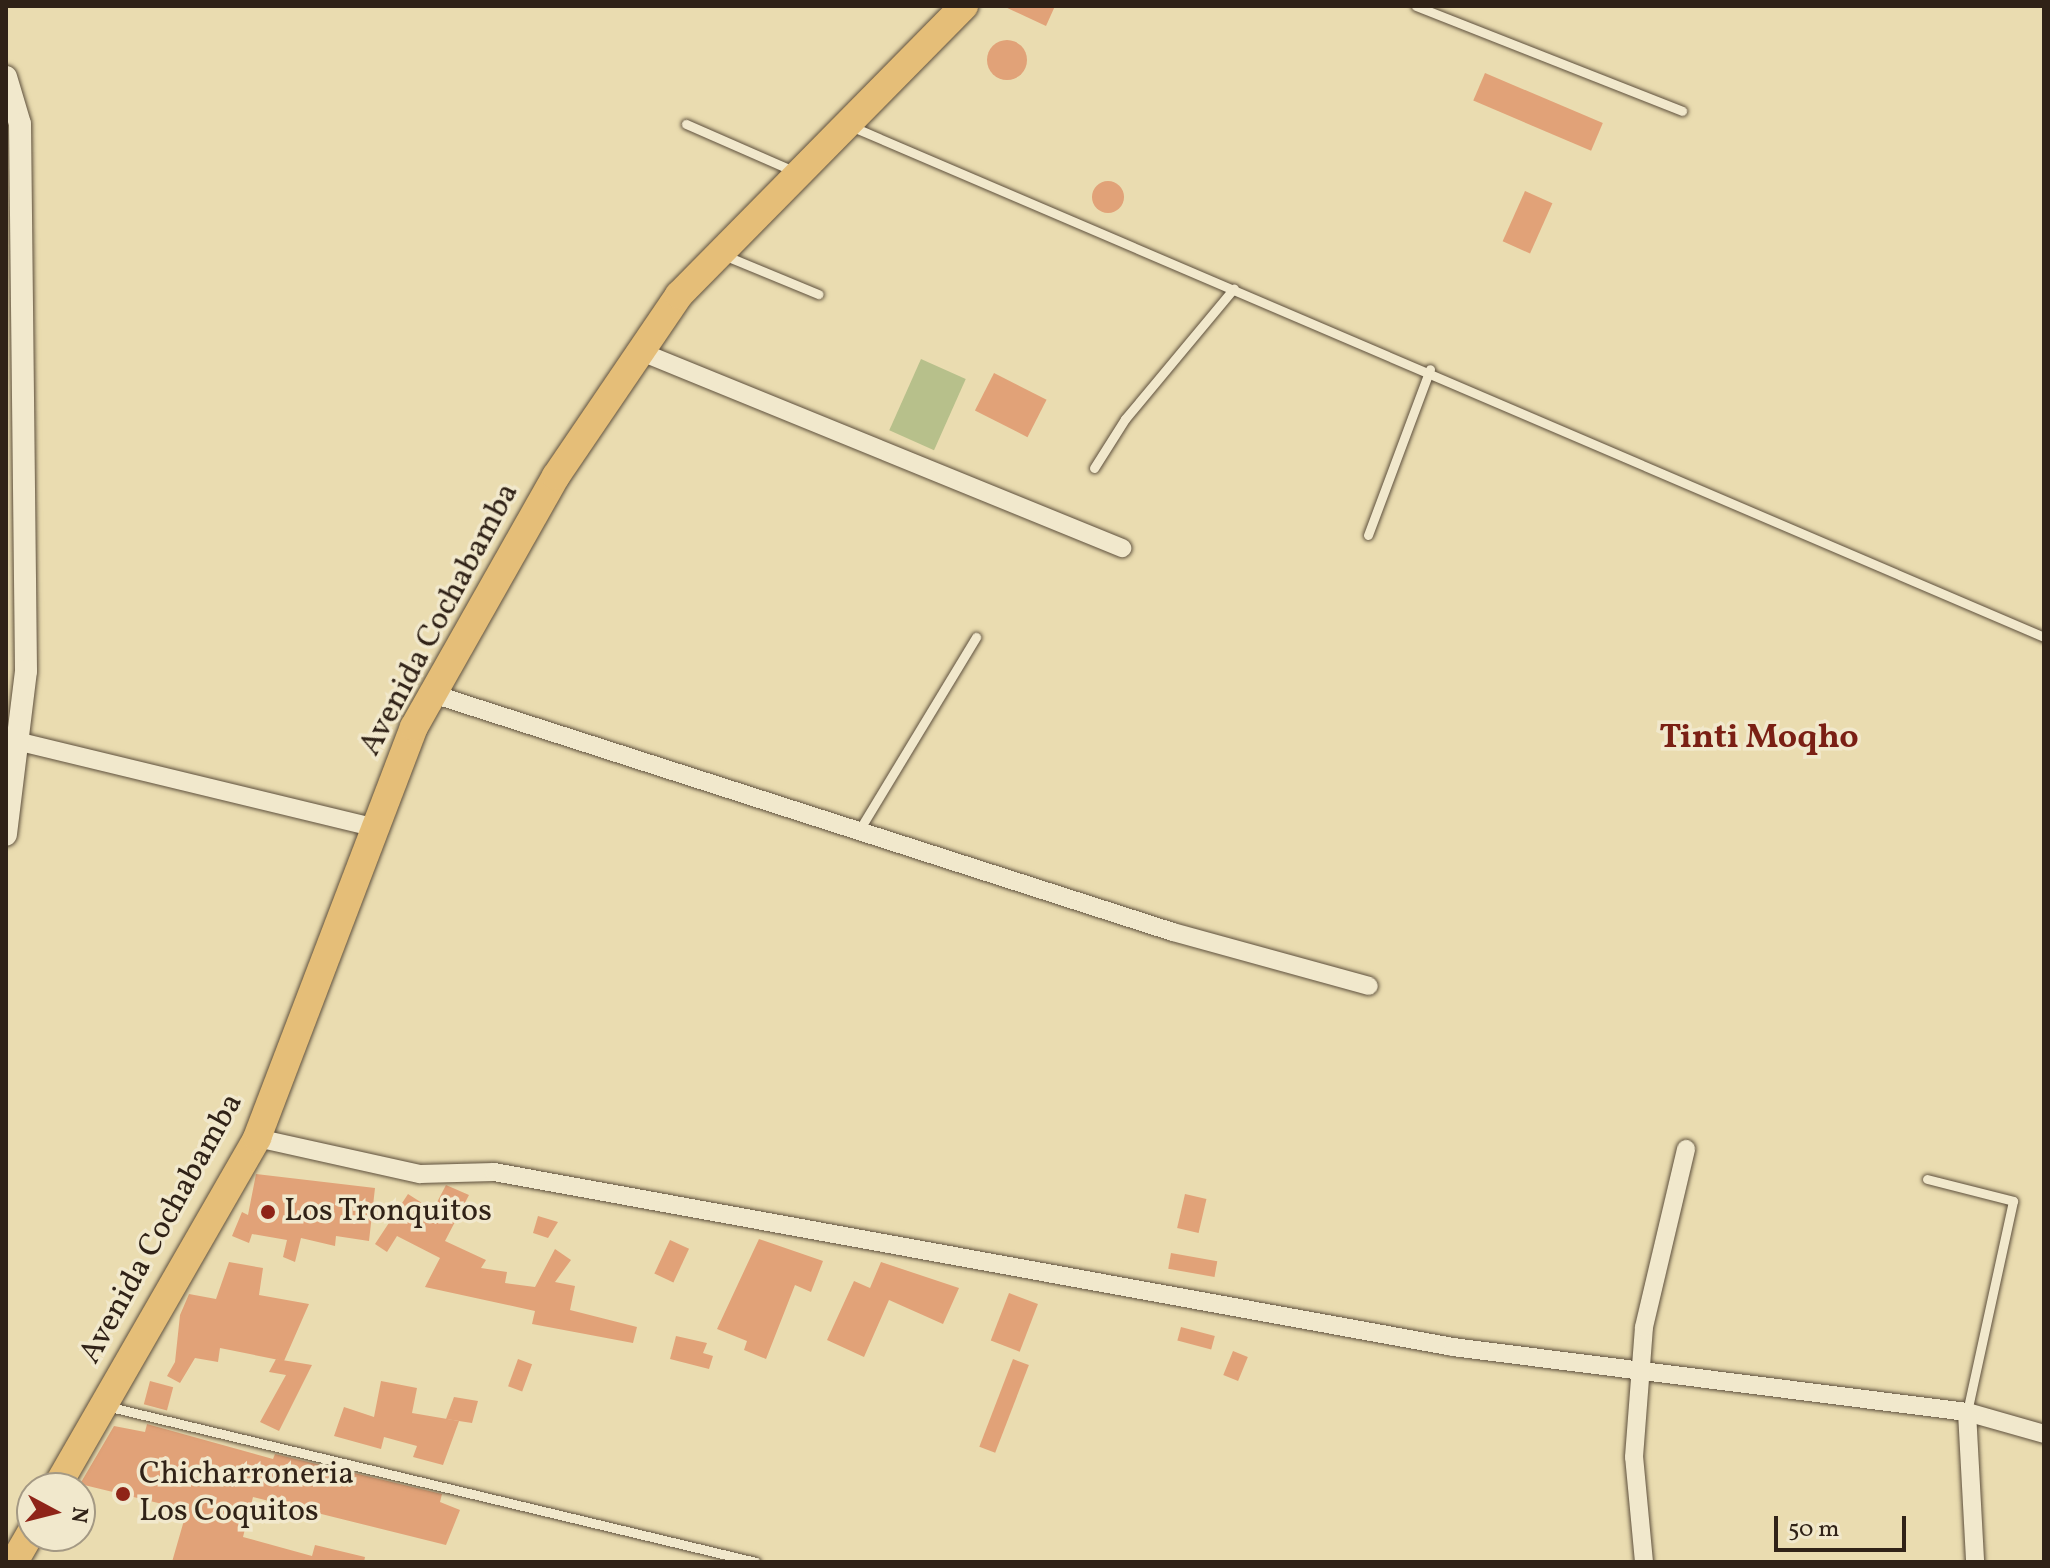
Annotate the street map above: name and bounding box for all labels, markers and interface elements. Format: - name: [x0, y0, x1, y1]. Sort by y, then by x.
- street label: Avenida Cochabamba: [352, 477, 528, 763]
- district label: Tinti Moqho: [1659, 719, 1859, 759]
- street label: Avenida Cochabamba: [72, 1087, 252, 1371]
- place label: Los Tronquitos: [284, 1193, 493, 1231]
- marker: Los Tronquitos: [259, 1203, 277, 1221]
- place label: Chicharroneria Los Coquitos: [139, 1457, 354, 1532]
- north arrow: [16, 1472, 96, 1552]
- marker: Chicharroneria Los Coquitos: [114, 1485, 132, 1503]
- scale bar: [1778, 1500, 1910, 1550]
- text: N: [62, 1505, 95, 1525]
- text: 50 m: [1788, 1513, 1840, 1547]

